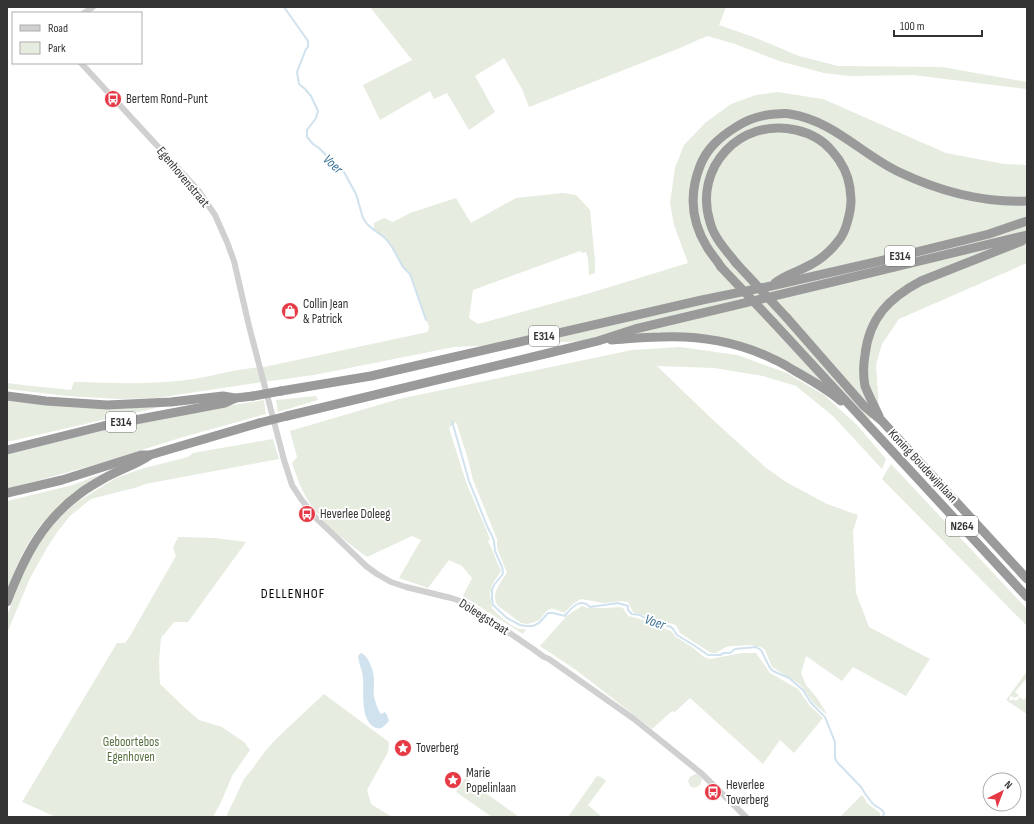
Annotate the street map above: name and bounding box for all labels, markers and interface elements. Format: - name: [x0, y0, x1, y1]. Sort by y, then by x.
- legend: [12, 12, 142, 64]
- scale bar: [894, 12, 982, 38]
- text: 100 m: [900, 19, 925, 34]
- text: Road: [48, 21, 68, 36]
- text: Park: [48, 41, 66, 56]
- bus stop icon: Bertem Rond-Punt: [103, 89, 123, 109]
- place label: Bertem Rond-Punt: [126, 91, 208, 107]
- street label: Egenhovenstraat: [153, 144, 213, 211]
- water label: Voer: [320, 151, 347, 178]
- road number: E314: [885, 246, 915, 266]
- place label: Collin Jean & Patrick: [303, 296, 348, 327]
- shop icon: Collin Jean & Patrick: [280, 301, 300, 321]
- road number: E314: [529, 326, 559, 346]
- road number: E314: [106, 412, 136, 432]
- street label: Koning Boudewijnlaan: [885, 426, 961, 506]
- bus stop icon: Heverlee Doleeg: [297, 504, 317, 524]
- place label: Heverlee Doleeg: [320, 506, 390, 522]
- road number: N264: [946, 516, 978, 536]
- district label: DELLENHOF: [261, 585, 325, 602]
- street label: Doleegstraat: [456, 595, 512, 639]
- water label: Voer: [642, 611, 669, 634]
- park label: Geboortebos Egenhoven: [103, 734, 160, 765]
- place icon: Toverberg: [393, 738, 413, 758]
- place label: Toverberg: [416, 740, 459, 756]
- place label: Marie Popelinlaan: [466, 765, 516, 796]
- place icon: Marie Popelinlaan: [443, 770, 463, 790]
- north arrow: [982, 772, 1022, 812]
- place label: Heverlee Toverberg: [726, 777, 769, 808]
- text: N: [1002, 778, 1015, 792]
- bus stop icon: Heverlee Toverberg: [703, 782, 723, 802]

